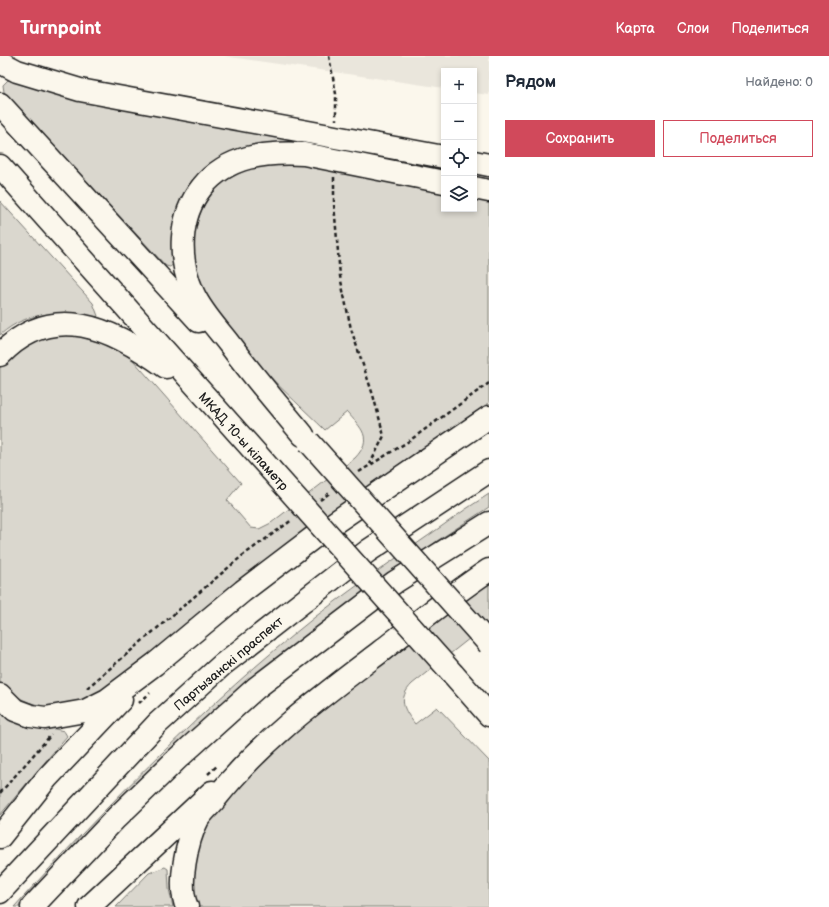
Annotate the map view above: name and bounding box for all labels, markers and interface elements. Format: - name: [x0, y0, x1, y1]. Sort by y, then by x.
- text: Turnpoint: [20, 17, 101, 40]
- text: Карта: [615, 20, 655, 37]
- text: Слои: [677, 20, 709, 37]
- text: Поделиться: [731, 20, 809, 37]
- map controls: [441, 68, 477, 212]
- button: +: [441, 68, 477, 104]
- text: Рядом: [505, 72, 556, 92]
- text: Найдено: 0: [745, 74, 813, 90]
- button: −: [441, 104, 477, 140]
- button: Сохранить: [505, 120, 655, 157]
- button: Поделиться: [663, 120, 813, 157]
- button: locate: [441, 140, 477, 176]
- button: layers: [441, 176, 477, 212]
- street label: МКАД, 10-ы кіламетр: [195, 389, 292, 495]
- street label: Партызанскі праспект: [171, 613, 287, 714]

